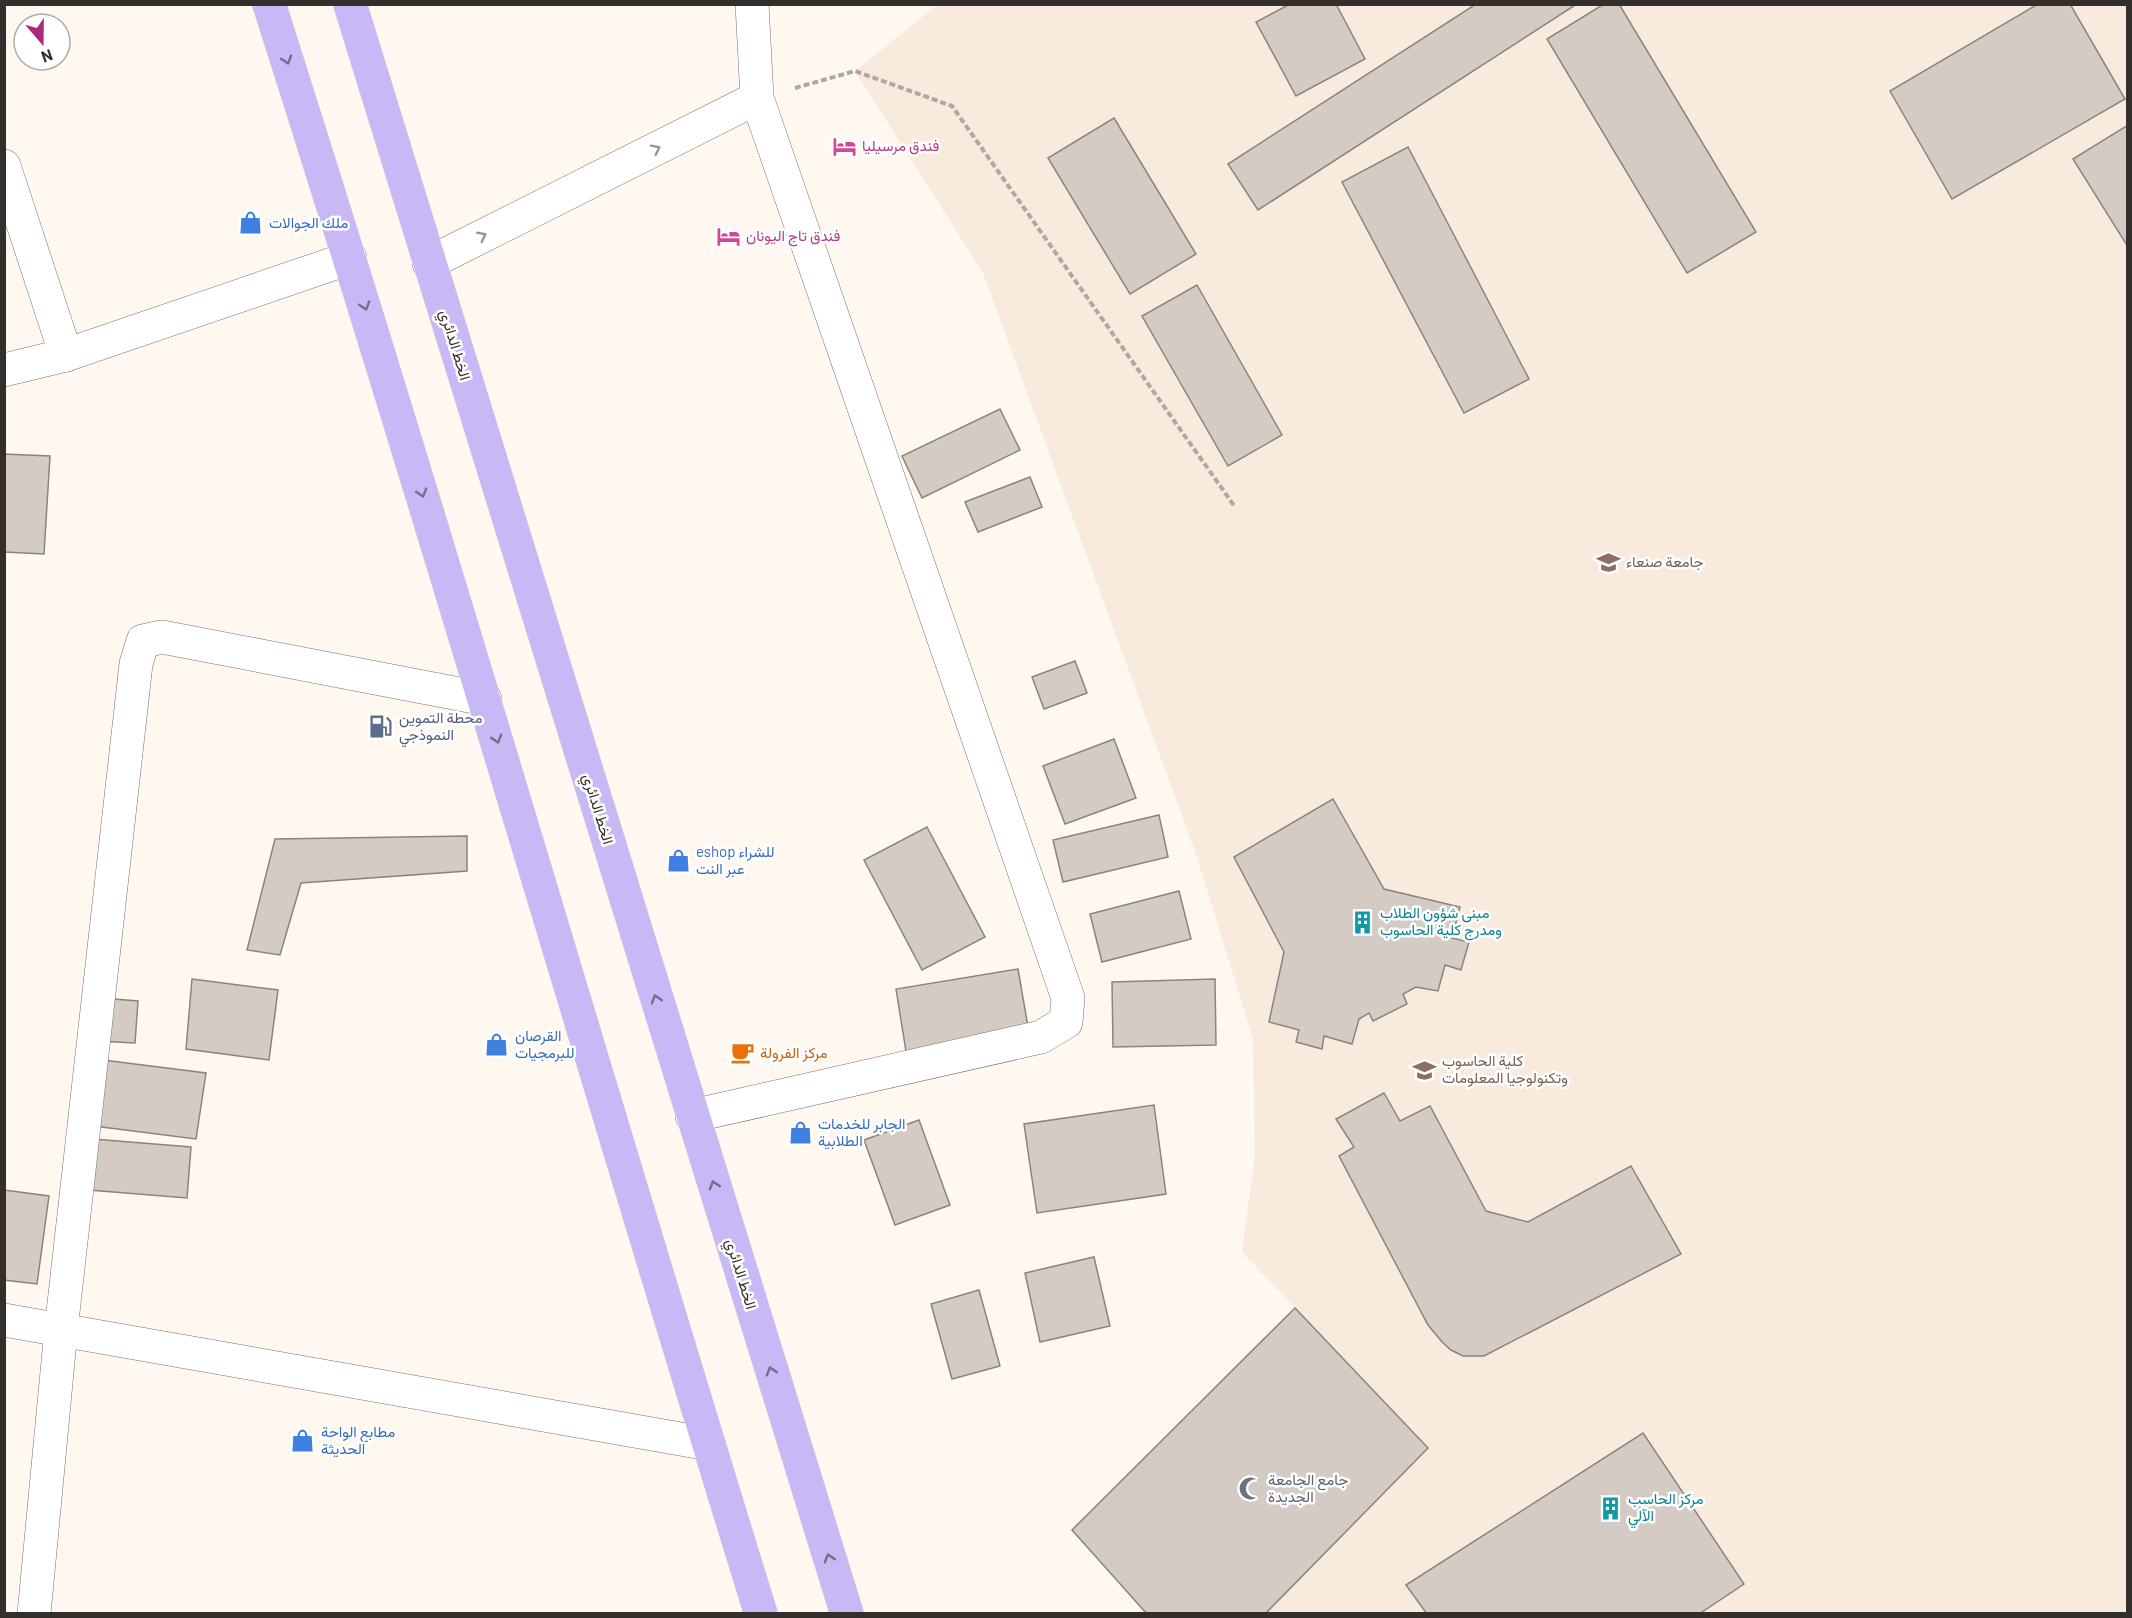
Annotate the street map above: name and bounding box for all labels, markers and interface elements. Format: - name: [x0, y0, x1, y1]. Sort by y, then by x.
- north arrow: [12, 12, 72, 72]
- text: N: [39, 46, 56, 67]
- one-way arrow: [280, 54, 292, 65]
- hotel icon: فندق مرسيليا: [831, 133, 857, 159]
- place label: فندق مرسيليا: [862, 136, 939, 155]
- one-way arrow: [649, 145, 660, 156]
- shop icon: ملك الجوالات: [238, 210, 264, 236]
- place label: ملك الجوالات: [269, 213, 348, 232]
- hotel icon: فندق تاج اليونان: [715, 223, 741, 249]
- place label: فندق تاج اليونان: [746, 226, 840, 247]
- one-way arrow: [475, 232, 486, 244]
- one-way arrow: [358, 300, 370, 311]
- street label: الخط الدائري: [432, 307, 475, 384]
- one-way arrow: [415, 487, 427, 498]
- school or university icon: جامعة صنعاء: [1595, 549, 1621, 575]
- place label: جامعة صنعاء: [1626, 552, 1704, 571]
- place label: محطة التموين النموذجي: [399, 708, 483, 748]
- fuel station icon: محطة التموين النموذجي: [368, 714, 394, 740]
- one-way arrow: [490, 733, 502, 744]
- street label: الخط الدائري: [575, 771, 618, 848]
- place label: eshop للشراء عبر النت: [696, 842, 775, 878]
- shop icon: eshop للشراء عبر النت: [665, 848, 691, 874]
- place label: مبنى شؤون الطلاب ومدرج كلية الحاسوب: [1380, 903, 1502, 941]
- building icon: مبنى شؤون الطلاب ومدرج كلية الحاسوب: [1349, 909, 1375, 935]
- one-way arrow: [651, 994, 663, 1005]
- place label: القرصان للبرمجيات: [515, 1026, 575, 1062]
- shop icon: القرصان للبرمجيات: [484, 1032, 510, 1058]
- cafe icon: مركز الفرولة: [729, 1040, 755, 1066]
- place label: مركز الفرولة: [760, 1043, 827, 1062]
- place label: كلية الحاسوب وتكنولوجيا المعلومات: [1442, 1051, 1568, 1087]
- school or university icon: كلية الحاسوب وتكنولوجيا المعلومات: [1411, 1057, 1437, 1083]
- place label: الجابر للخدمات الطلابية: [818, 1114, 906, 1150]
- shop icon: الجابر للخدمات الطلابية: [787, 1120, 813, 1146]
- one-way arrow: [708, 1180, 721, 1191]
- street label: الخط الدائري: [718, 1236, 761, 1313]
- one-way arrow: [766, 1366, 779, 1377]
- place label: مطابع الواحة الحديثة: [321, 1422, 395, 1458]
- shop icon: مطابع الواحة الحديثة: [290, 1428, 316, 1454]
- place label: جامع الجامعة الجديدة: [1268, 1470, 1348, 1506]
- mosque icon: جامع الجامعة الجديدة: [1237, 1476, 1263, 1502]
- place label: مركز الحاسب الآلي: [1628, 1489, 1704, 1529]
- building icon: مركز الحاسب الآلي: [1597, 1495, 1623, 1521]
- one-way arrow: [824, 1553, 837, 1564]

